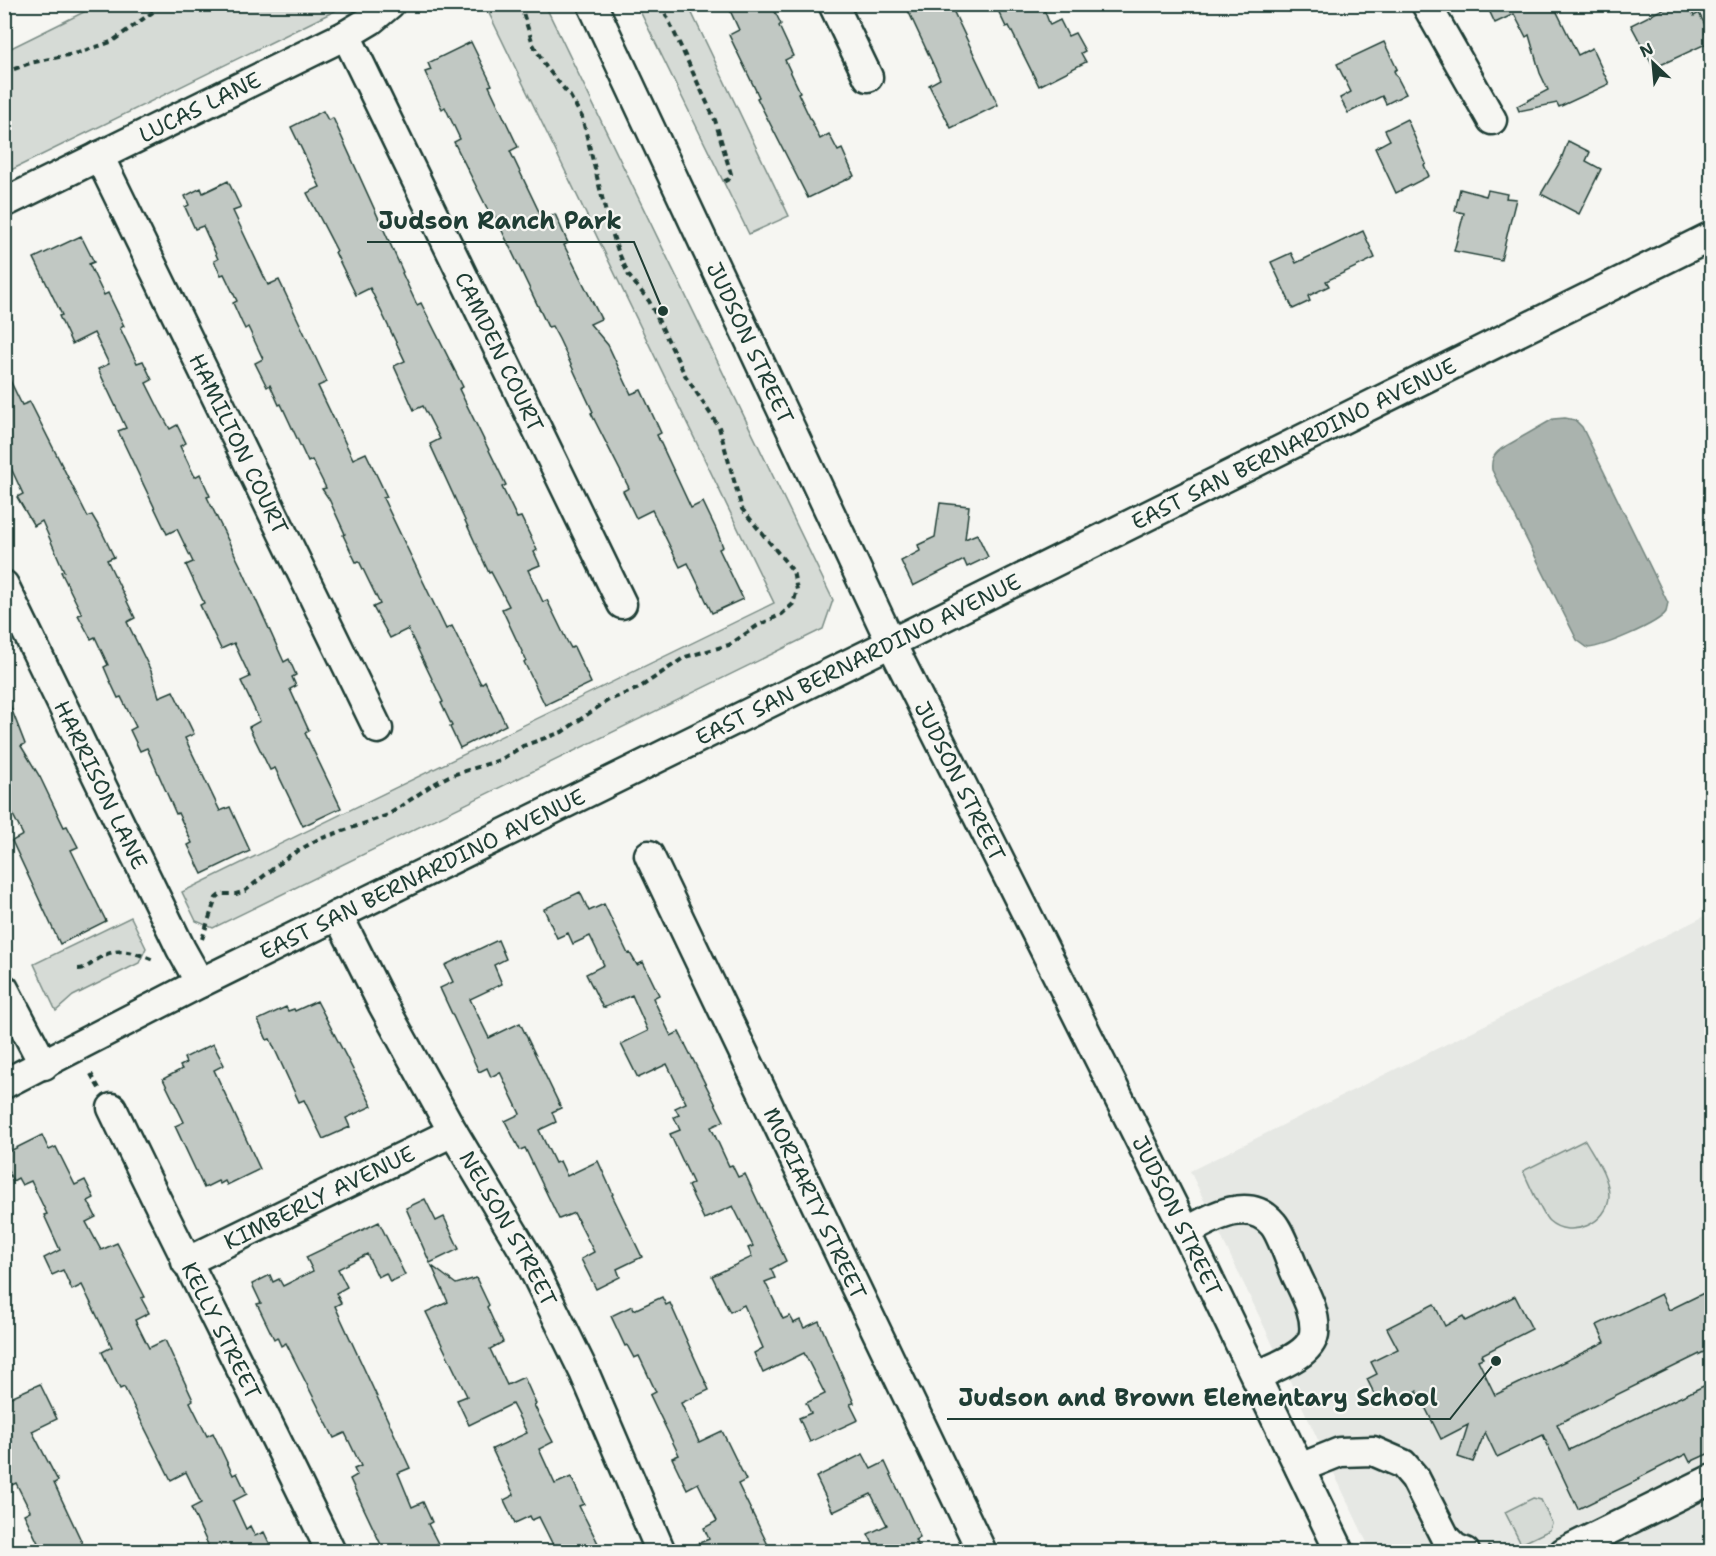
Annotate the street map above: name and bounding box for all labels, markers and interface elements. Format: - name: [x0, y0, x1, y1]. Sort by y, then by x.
- north arrow: [1623, 33, 1683, 93]
- text: N: [1636, 38, 1657, 62]
- street label: LUCAS LANE: [134, 65, 265, 149]
- callout: Judson Ranch Park: [367, 200, 634, 242]
- text: Judson Ranch Park: [378, 205, 622, 237]
- street label: JUDSON STREET: [700, 257, 801, 429]
- street label: CAMDEN COURT: [449, 267, 551, 437]
- street label: HAMILTON COURT: [183, 348, 296, 540]
- street label: EAST SAN BERNARDINO AVENUE: [1126, 351, 1461, 536]
- street label: EAST SAN BERNARDINO AVENUE: [691, 566, 1026, 752]
- street label: HARRISON LANE: [48, 695, 154, 874]
- street label: JUDSON STREET: [908, 696, 1013, 866]
- street label: EAST SAN BERNARDINO AVENUE: [254, 781, 590, 966]
- street label: MORIARTY STREET: [757, 1103, 874, 1304]
- street label: JUDSON STREET: [1126, 1131, 1229, 1301]
- street label: KIMBERLY AVENUE: [219, 1138, 419, 1256]
- street label: NELSON STREET: [453, 1145, 564, 1311]
- street label: KELLY STREET: [175, 1257, 268, 1404]
- callout: Judson and Brown Elementary School: [947, 1377, 1450, 1419]
- text: Judson and Brown Elementary School: [958, 1382, 1438, 1414]

